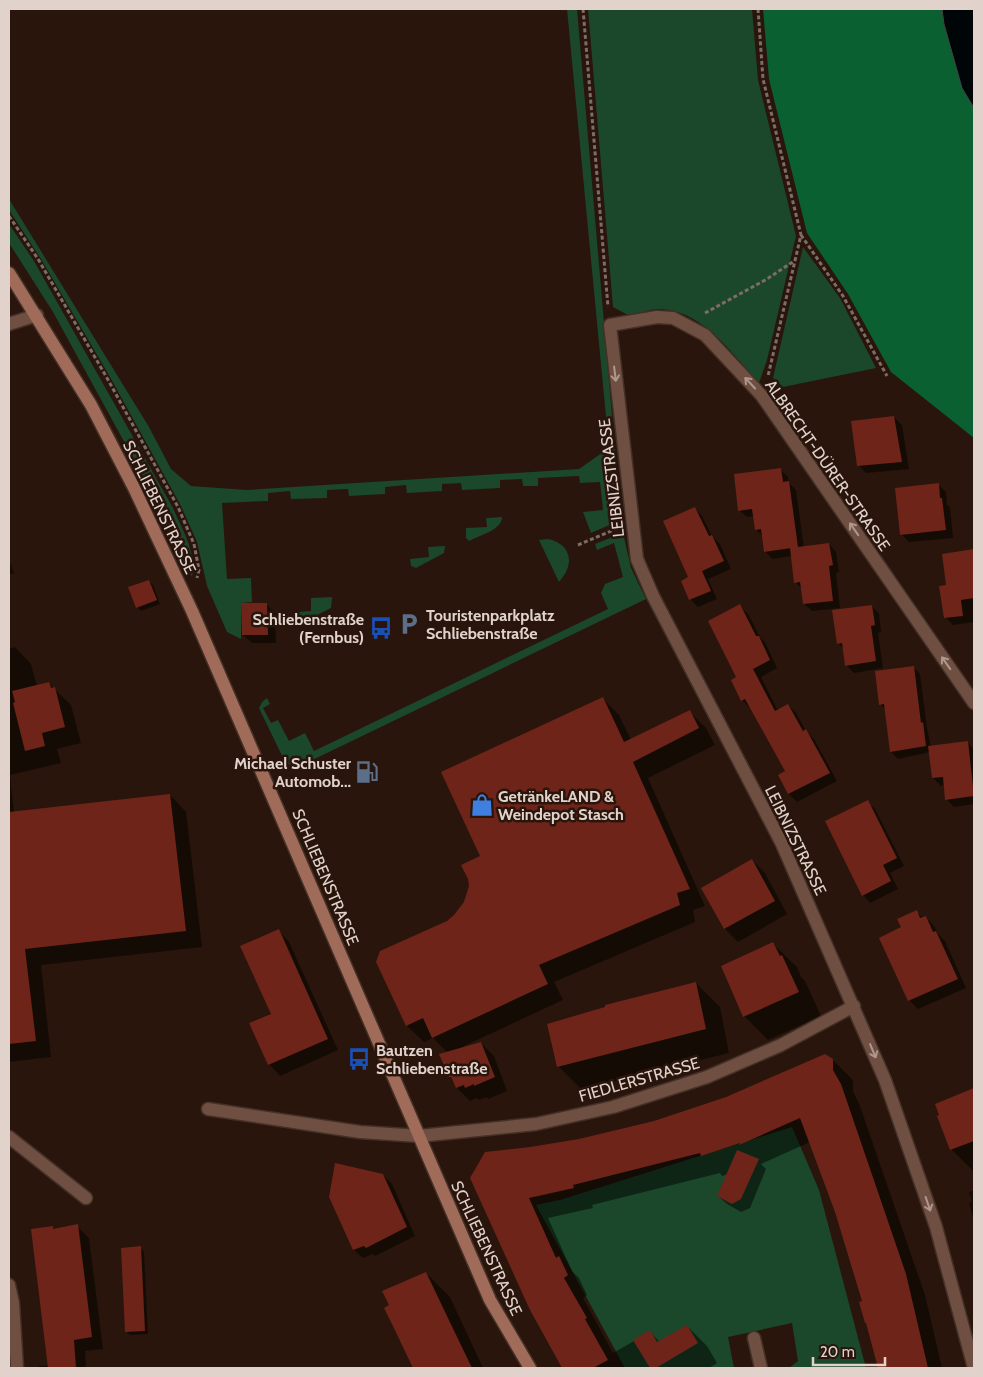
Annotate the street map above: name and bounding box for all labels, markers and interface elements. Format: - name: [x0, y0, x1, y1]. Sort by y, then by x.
- one-way arrow: [610, 365, 620, 381]
- one-way arrow: [744, 376, 755, 389]
- street label: ALBRECHT-DÜRER-STRASSE: [761, 376, 894, 555]
- street label: LEIBNIZSTRASSE: [595, 417, 628, 538]
- street label: SCHLIEBENSTRASSE: [119, 437, 200, 577]
- one-way arrow: [849, 523, 859, 537]
- place label: Touristenparkplatz Schliebenstraße: [426, 606, 555, 643]
- place label: Schliebenstraße (Fernbus): [252, 610, 364, 647]
- parking icon: Touristenparkplatz Schliebenstraße: [396, 611, 422, 637]
- bus stop icon: Schliebenstraße (Fernbus): [368, 615, 394, 641]
- one-way arrow: [941, 656, 951, 670]
- place label: Michael Schuster Automob...: [234, 754, 352, 791]
- fuel station icon: Michael Schuster Automob...: [354, 759, 380, 785]
- street label: LEIBNIZSTRASSE: [761, 782, 830, 898]
- place label: GetränkeLAND & Weindepot Stasch: [498, 787, 624, 824]
- shop icon: GetränkeLAND & Weindepot Stasch: [469, 792, 495, 818]
- street label: SCHLIEBENSTRASSE: [288, 806, 363, 948]
- place label: Bautzen Schliebenstraße: [376, 1041, 488, 1078]
- one-way arrow: [868, 1043, 878, 1058]
- bus stop icon: Bautzen Schliebenstraße: [346, 1046, 372, 1072]
- street label: FIEDLERSTRASSE: [577, 1053, 702, 1106]
- street label: SCHLIEBENSTRASSE: [447, 1178, 526, 1319]
- one-way arrow: [924, 1196, 933, 1211]
- scale bar: [813, 1334, 886, 1366]
- text: 20 m: [820, 1343, 855, 1361]

